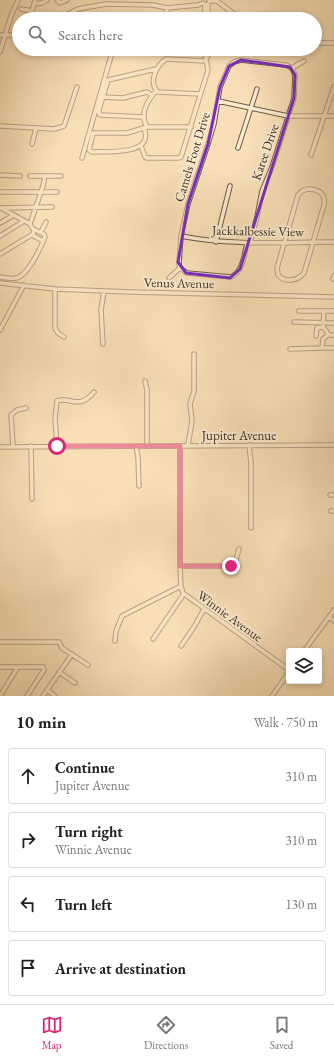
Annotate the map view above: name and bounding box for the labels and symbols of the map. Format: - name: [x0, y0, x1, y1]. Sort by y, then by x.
- street label: Camels Foot Drive: [170, 110, 214, 204]
- street label: Karee Drive: [247, 121, 283, 183]
- street label: Jackkalbessie View: [211, 222, 304, 240]
- street label: Venus Avenue: [144, 274, 214, 292]
- street label: Jupiter Avenue: [201, 427, 276, 444]
- route start: [48, 437, 66, 455]
- route end: [222, 557, 240, 575]
- street label: Winnie Avenue: [194, 587, 266, 645]

